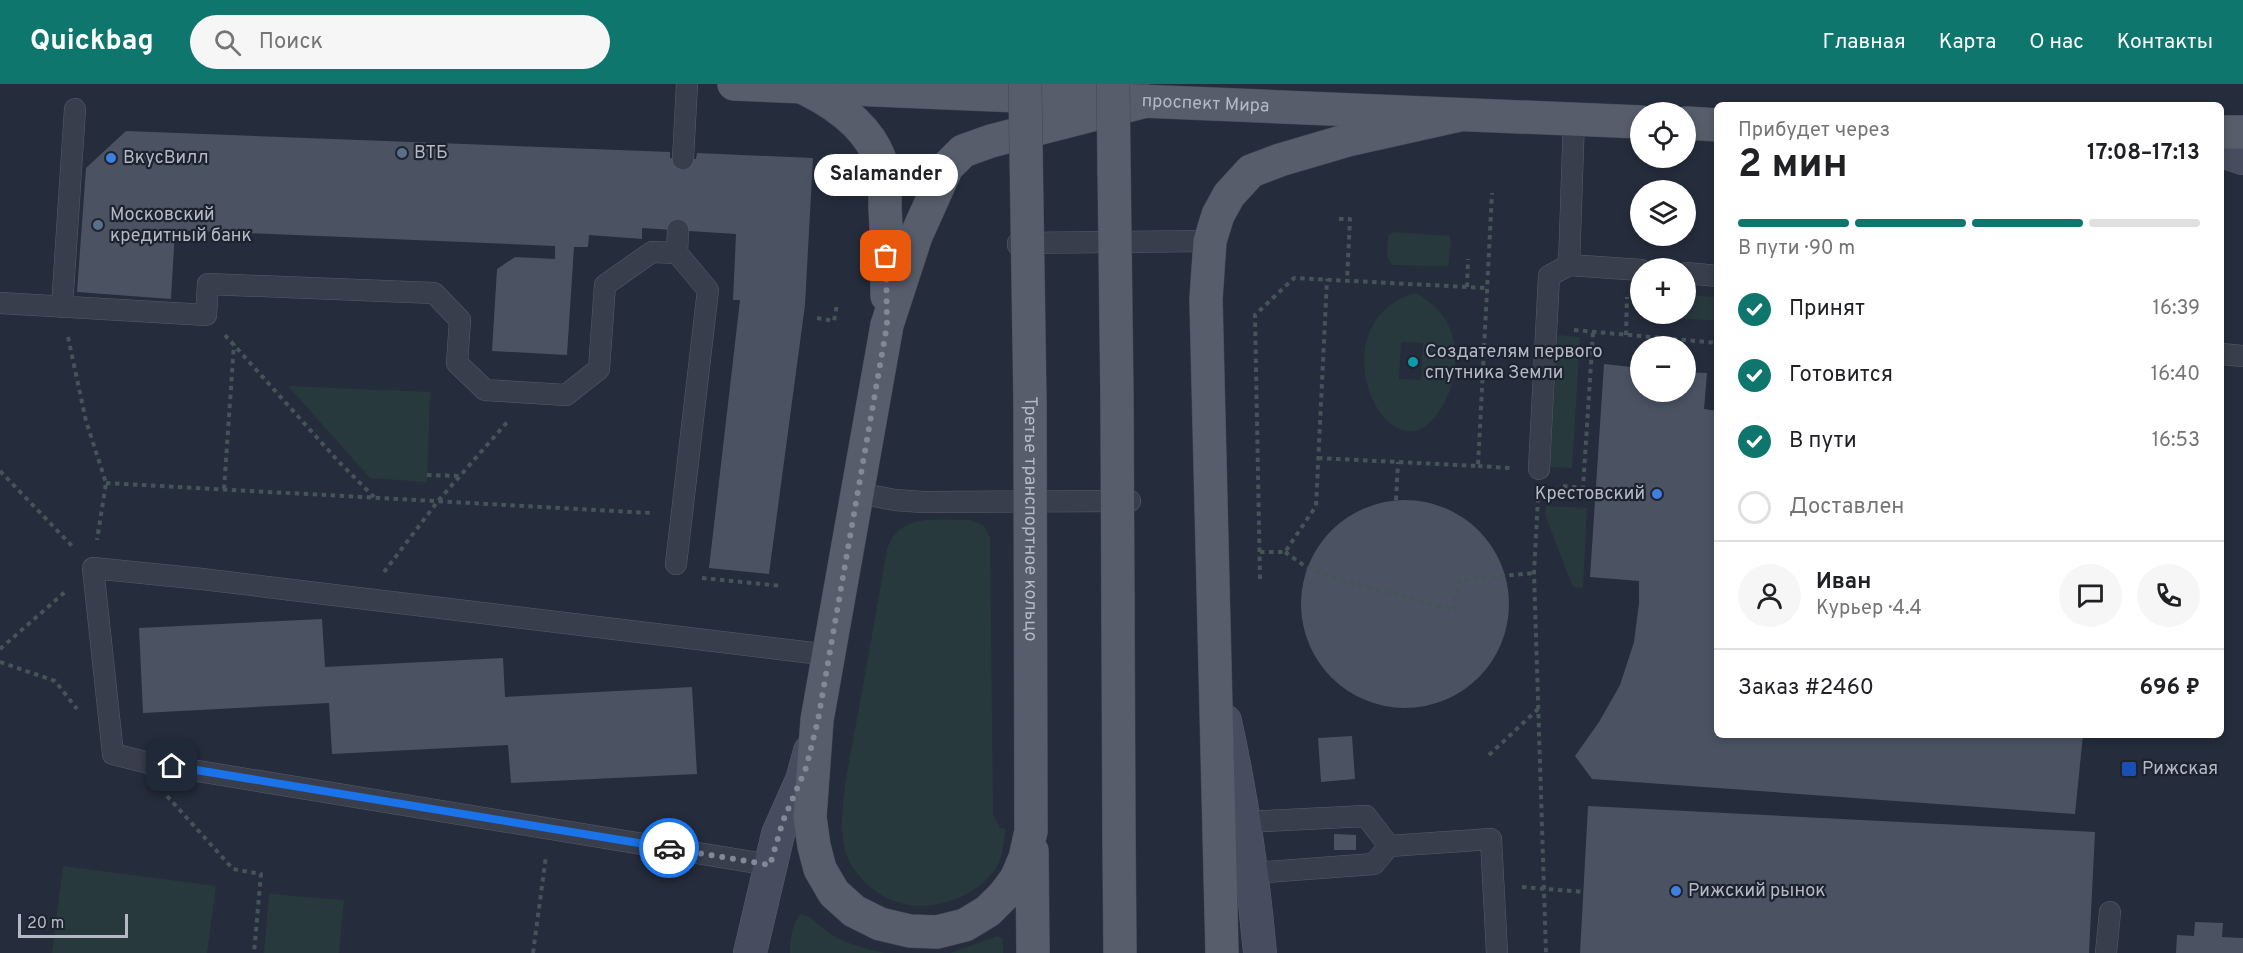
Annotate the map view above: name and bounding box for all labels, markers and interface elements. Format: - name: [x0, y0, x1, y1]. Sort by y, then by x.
- search box: [190, 15, 610, 69]
- text: Quickbag: [30, 24, 154, 60]
- icon: search: [211, 26, 244, 59]
- text: Поиск: [259, 29, 323, 56]
- text: Главная: [1822, 29, 1906, 56]
- text: Карта: [1939, 29, 1996, 56]
- text: О нас: [2029, 29, 2084, 56]
- text: Контакты: [2117, 29, 2213, 56]
- street label: проспект Мира: [1141, 90, 1270, 118]
- map controls: [1630, 102, 1696, 402]
- button: locate: [1630, 102, 1696, 168]
- text: Прибудет через: [1738, 118, 1890, 144]
- text: 17:08–17:13: [2087, 140, 2200, 167]
- place label: ВТБ: [414, 142, 448, 165]
- text: 2 мин: [1738, 142, 1848, 191]
- marker: ВТБ: [395, 146, 409, 160]
- place label: ВкусВилл: [123, 147, 208, 170]
- marker: ВкусВилл: [104, 151, 118, 165]
- callout: Salamander: [814, 154, 958, 196]
- text: Salamander: [830, 162, 942, 188]
- button: layers: [1630, 180, 1696, 246]
- place label: Московский кредитный банк: [110, 204, 252, 248]
- marker: Московский кредитный банк: [91, 218, 105, 232]
- pin: [860, 230, 911, 281]
- text: В пути · 90 m: [1738, 236, 1855, 262]
- icon: bag: [869, 239, 902, 272]
- button: +: [1630, 258, 1696, 324]
- icon: check: [1738, 293, 1771, 326]
- text: Принят: [1789, 296, 1865, 323]
- text: 16:39: [2153, 296, 2200, 322]
- button: −: [1630, 336, 1696, 402]
- place label: Создателям первого спутника Земли: [1425, 341, 1602, 385]
- marker: Создателям первого спутника Земли: [1406, 355, 1420, 369]
- icon: check: [1738, 359, 1771, 392]
- text: Готовится: [1789, 362, 1893, 389]
- text: 16:40: [2151, 362, 2200, 388]
- street label: Третье транспортное кольцо: [1018, 396, 1042, 641]
- icon: check: [1738, 425, 1771, 458]
- text: В пути: [1789, 428, 1857, 455]
- text: 16:53: [2152, 428, 2200, 454]
- place label: Крестовский: [1535, 483, 1645, 506]
- marker: Крестовский: [1650, 487, 1664, 501]
- text: Доставлен: [1789, 494, 1904, 521]
- button: person: [1738, 564, 1801, 627]
- button: chat: [2059, 564, 2122, 627]
- button: phone: [2137, 564, 2200, 627]
- text: Иван: [1816, 569, 1871, 596]
- text: Курьер · 4.4: [1816, 596, 1922, 622]
- text: Заказ #2460: [1738, 675, 1874, 702]
- text: 696 ₽: [2139, 675, 2200, 702]
- pin: [146, 740, 197, 791]
- icon: home: [155, 749, 188, 782]
- place label: Рижская: [2142, 758, 2218, 781]
- marker: Рижская: [2120, 760, 2138, 778]
- courier: [639, 818, 699, 878]
- icon: car: [653, 832, 686, 865]
- place label: Рижский рынок: [1688, 880, 1826, 903]
- marker: Рижский рынок: [1669, 884, 1683, 898]
- scale bar: [18, 911, 128, 938]
- text: 20 m: [27, 914, 64, 934]

